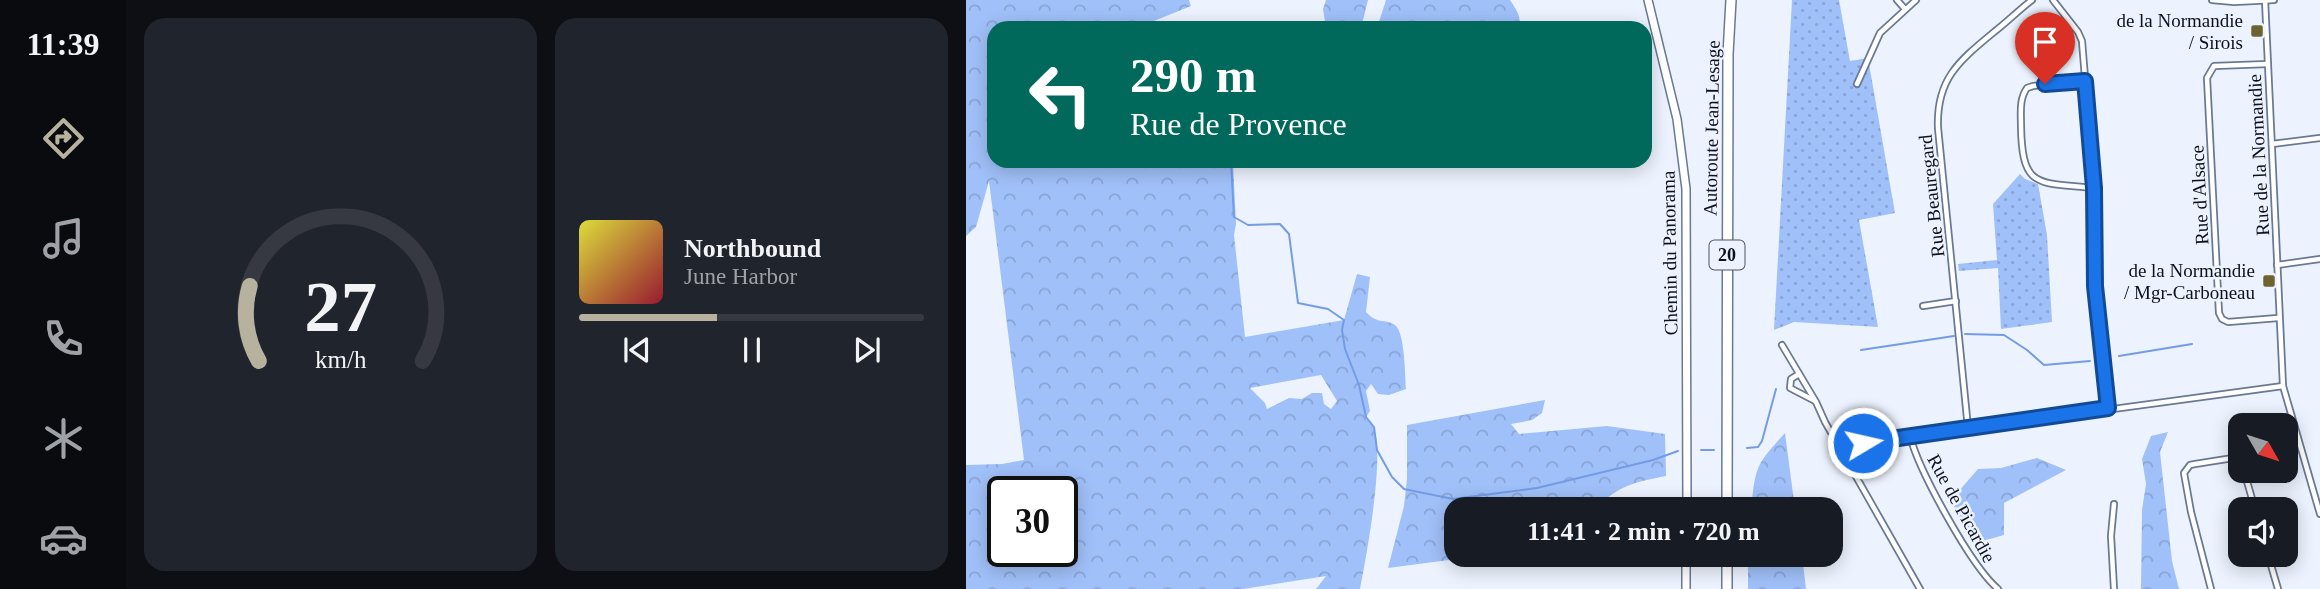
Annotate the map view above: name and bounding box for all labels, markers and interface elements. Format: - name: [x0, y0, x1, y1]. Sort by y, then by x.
- place label: de la Normandie / Sirois: [2116, 10, 2243, 53]
- pin: [2015, 12.0, 2075, 84]
- icon: arrive: [2026, 23, 2064, 61]
- marker: de la Normandie / Sirois: [2249, 23, 2265, 39]
- text: 11:39: [27, 26, 99, 62]
- street label: Autoroute Jean-Lesage: [1699, 40, 1724, 216]
- text: 290 m: [1130, 48, 1257, 103]
- icon: left: [1015, 49, 1106, 140]
- street label: Rue de la Normandie: [2244, 74, 2273, 236]
- text: Rue de Provence: [1130, 106, 1347, 142]
- icon: directions: [39, 114, 88, 163]
- street label: Rue Beauregard: [1915, 133, 1948, 258]
- street label: Rue d'Alsace: [2186, 145, 2213, 245]
- street label: Chemin du Panorama: [1658, 170, 1681, 335]
- icon: music: [39, 214, 88, 263]
- text: Northbound: [684, 234, 821, 263]
- road number: 20: [1710, 241, 1744, 270]
- place label: de la Normandie / Mgr-Carboneau: [2124, 260, 2255, 303]
- text: June Harbor: [684, 264, 797, 289]
- text: 27: [304, 266, 377, 347]
- marker: de la Normandie / Mgr-Carboneau: [2261, 273, 2277, 289]
- icon: phone: [39, 314, 88, 363]
- icon: previous: [618, 331, 656, 369]
- icon: pause: [733, 331, 771, 369]
- icon: next: [848, 331, 886, 369]
- text: km/h: [315, 345, 367, 372]
- position arrow: [1826, 406, 1900, 480]
- north arrow: [2228, 413, 2298, 483]
- map controls: [2228, 413, 2298, 567]
- icon: climate: [39, 414, 88, 463]
- street label: Rue de Picardie: [1923, 451, 2000, 566]
- speed limit sign: 30: [987, 476, 1078, 567]
- button: sound: [2228, 497, 2298, 567]
- icon: car: [39, 514, 88, 563]
- text: 11:41 · 2 min · 720 m: [1527, 517, 1760, 546]

